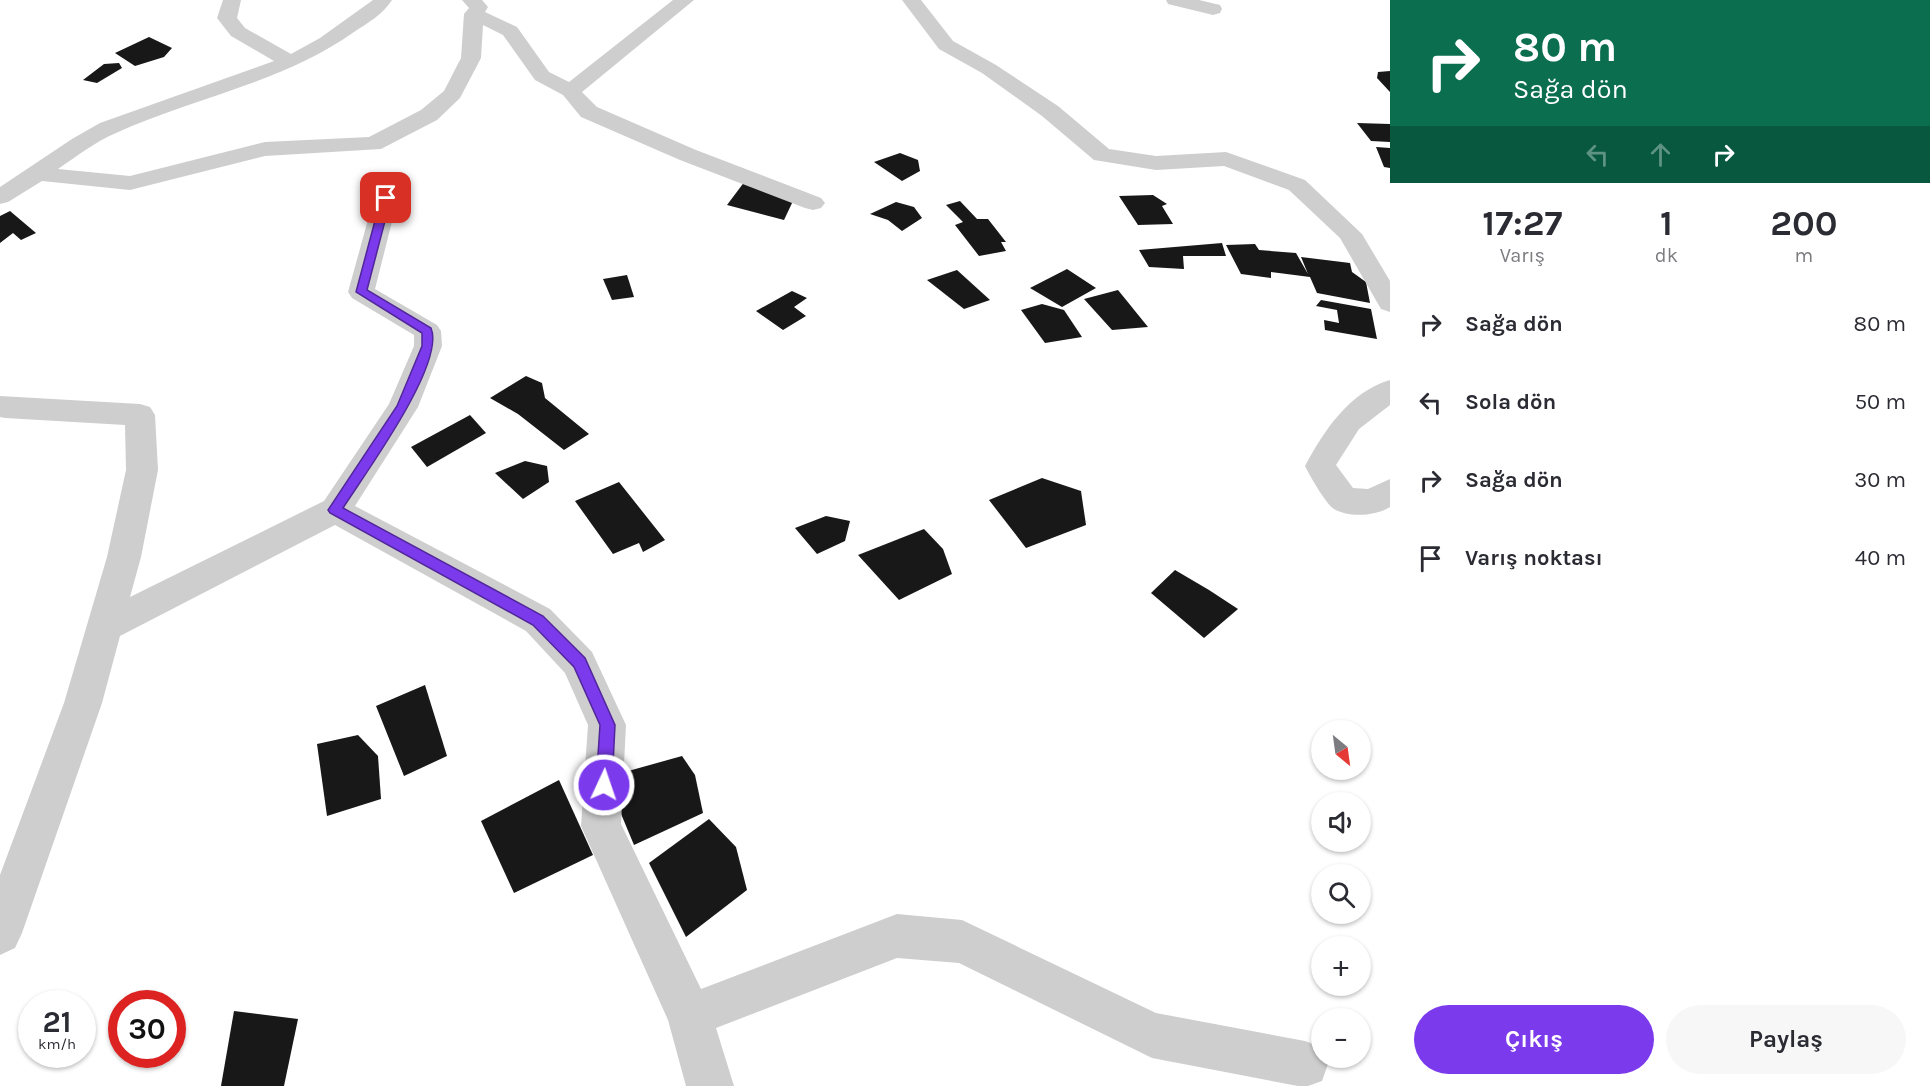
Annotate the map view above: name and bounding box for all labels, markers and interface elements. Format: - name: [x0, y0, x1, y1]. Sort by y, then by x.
- text: 80 m: [1513, 22, 1617, 72]
- icon: right: [1414, 24, 1492, 102]
- text: Sağa dön: [1513, 73, 1628, 105]
- icon: left: [1581, 138, 1614, 171]
- icon: ahead: [1644, 138, 1677, 171]
- icon: right: [1707, 138, 1740, 171]
- pin: [360, 172, 411, 223]
- icon: arrive: [369, 181, 402, 214]
- text: 17:27: [1482, 202, 1562, 244]
- text: 1: [1660, 202, 1673, 244]
- text: 200: [1770, 202, 1838, 244]
- text: Varış: [1500, 244, 1545, 267]
- text: dk: [1655, 244, 1678, 267]
- text: m: [1795, 244, 1813, 267]
- icon: right: [1414, 308, 1447, 341]
- text: Sağa dön: [1465, 311, 1563, 337]
- text: 80 m: [1854, 311, 1906, 337]
- icon: left: [1414, 386, 1447, 419]
- text: Sola dön: [1465, 389, 1556, 415]
- text: 50 m: [1855, 389, 1906, 415]
- icon: right: [1414, 464, 1447, 497]
- text: Sağa dön: [1465, 467, 1563, 493]
- text: 30 m: [1854, 467, 1906, 493]
- icon: arrive: [1414, 542, 1447, 575]
- text: Varış noktası: [1465, 545, 1603, 571]
- text: 40 m: [1855, 545, 1906, 571]
- north arrow: [1311, 720, 1371, 780]
- map controls: [1311, 720, 1371, 1068]
- position arrow: [572, 753, 636, 817]
- button: sound: [1311, 792, 1371, 852]
- button: search: [1311, 864, 1371, 924]
- button: +: [1311, 936, 1371, 996]
- speed limit sign: 30: [108, 990, 186, 1068]
- text: 21: [43, 1004, 71, 1040]
- button: Çıkış: [1414, 1005, 1654, 1074]
- button: Paylaş: [1666, 1005, 1906, 1074]
- button: −: [1311, 1008, 1371, 1068]
- text: km/h: [38, 1035, 76, 1053]

